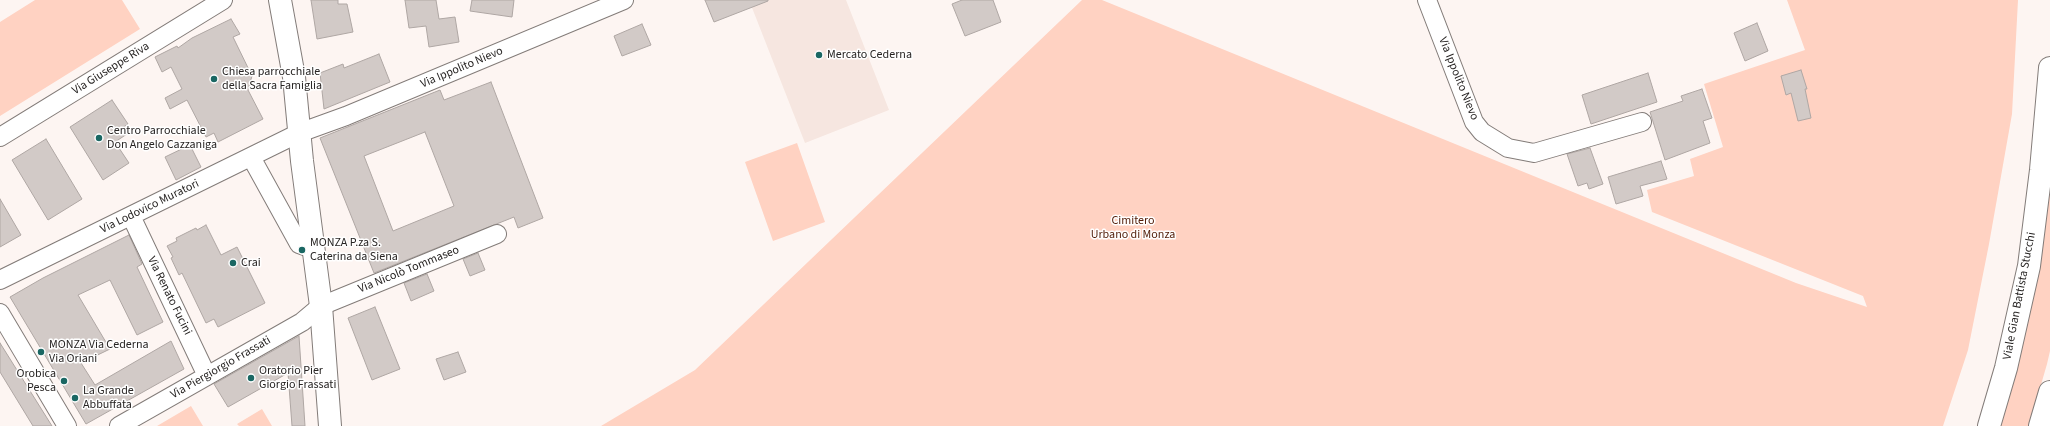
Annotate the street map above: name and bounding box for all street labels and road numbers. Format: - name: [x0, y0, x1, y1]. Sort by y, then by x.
- street label: Via Ippolito Nievo: [1435, 35, 1481, 123]
- street label: Via Giuseppe Riva: [70, 39, 152, 99]
- street label: Via Ippolito Nievo: [419, 44, 505, 92]
- street label: Via Lodovico Muratori: [98, 177, 202, 237]
- street label: Viale Gian Battista Stucchi: [2001, 231, 2039, 361]
- street label: Via Nicolò Tommaseo: [356, 243, 462, 297]
- street label: Via Renato Fucini: [144, 254, 194, 338]
- street label: Via Piergiorgio Frassati: [168, 333, 274, 403]

